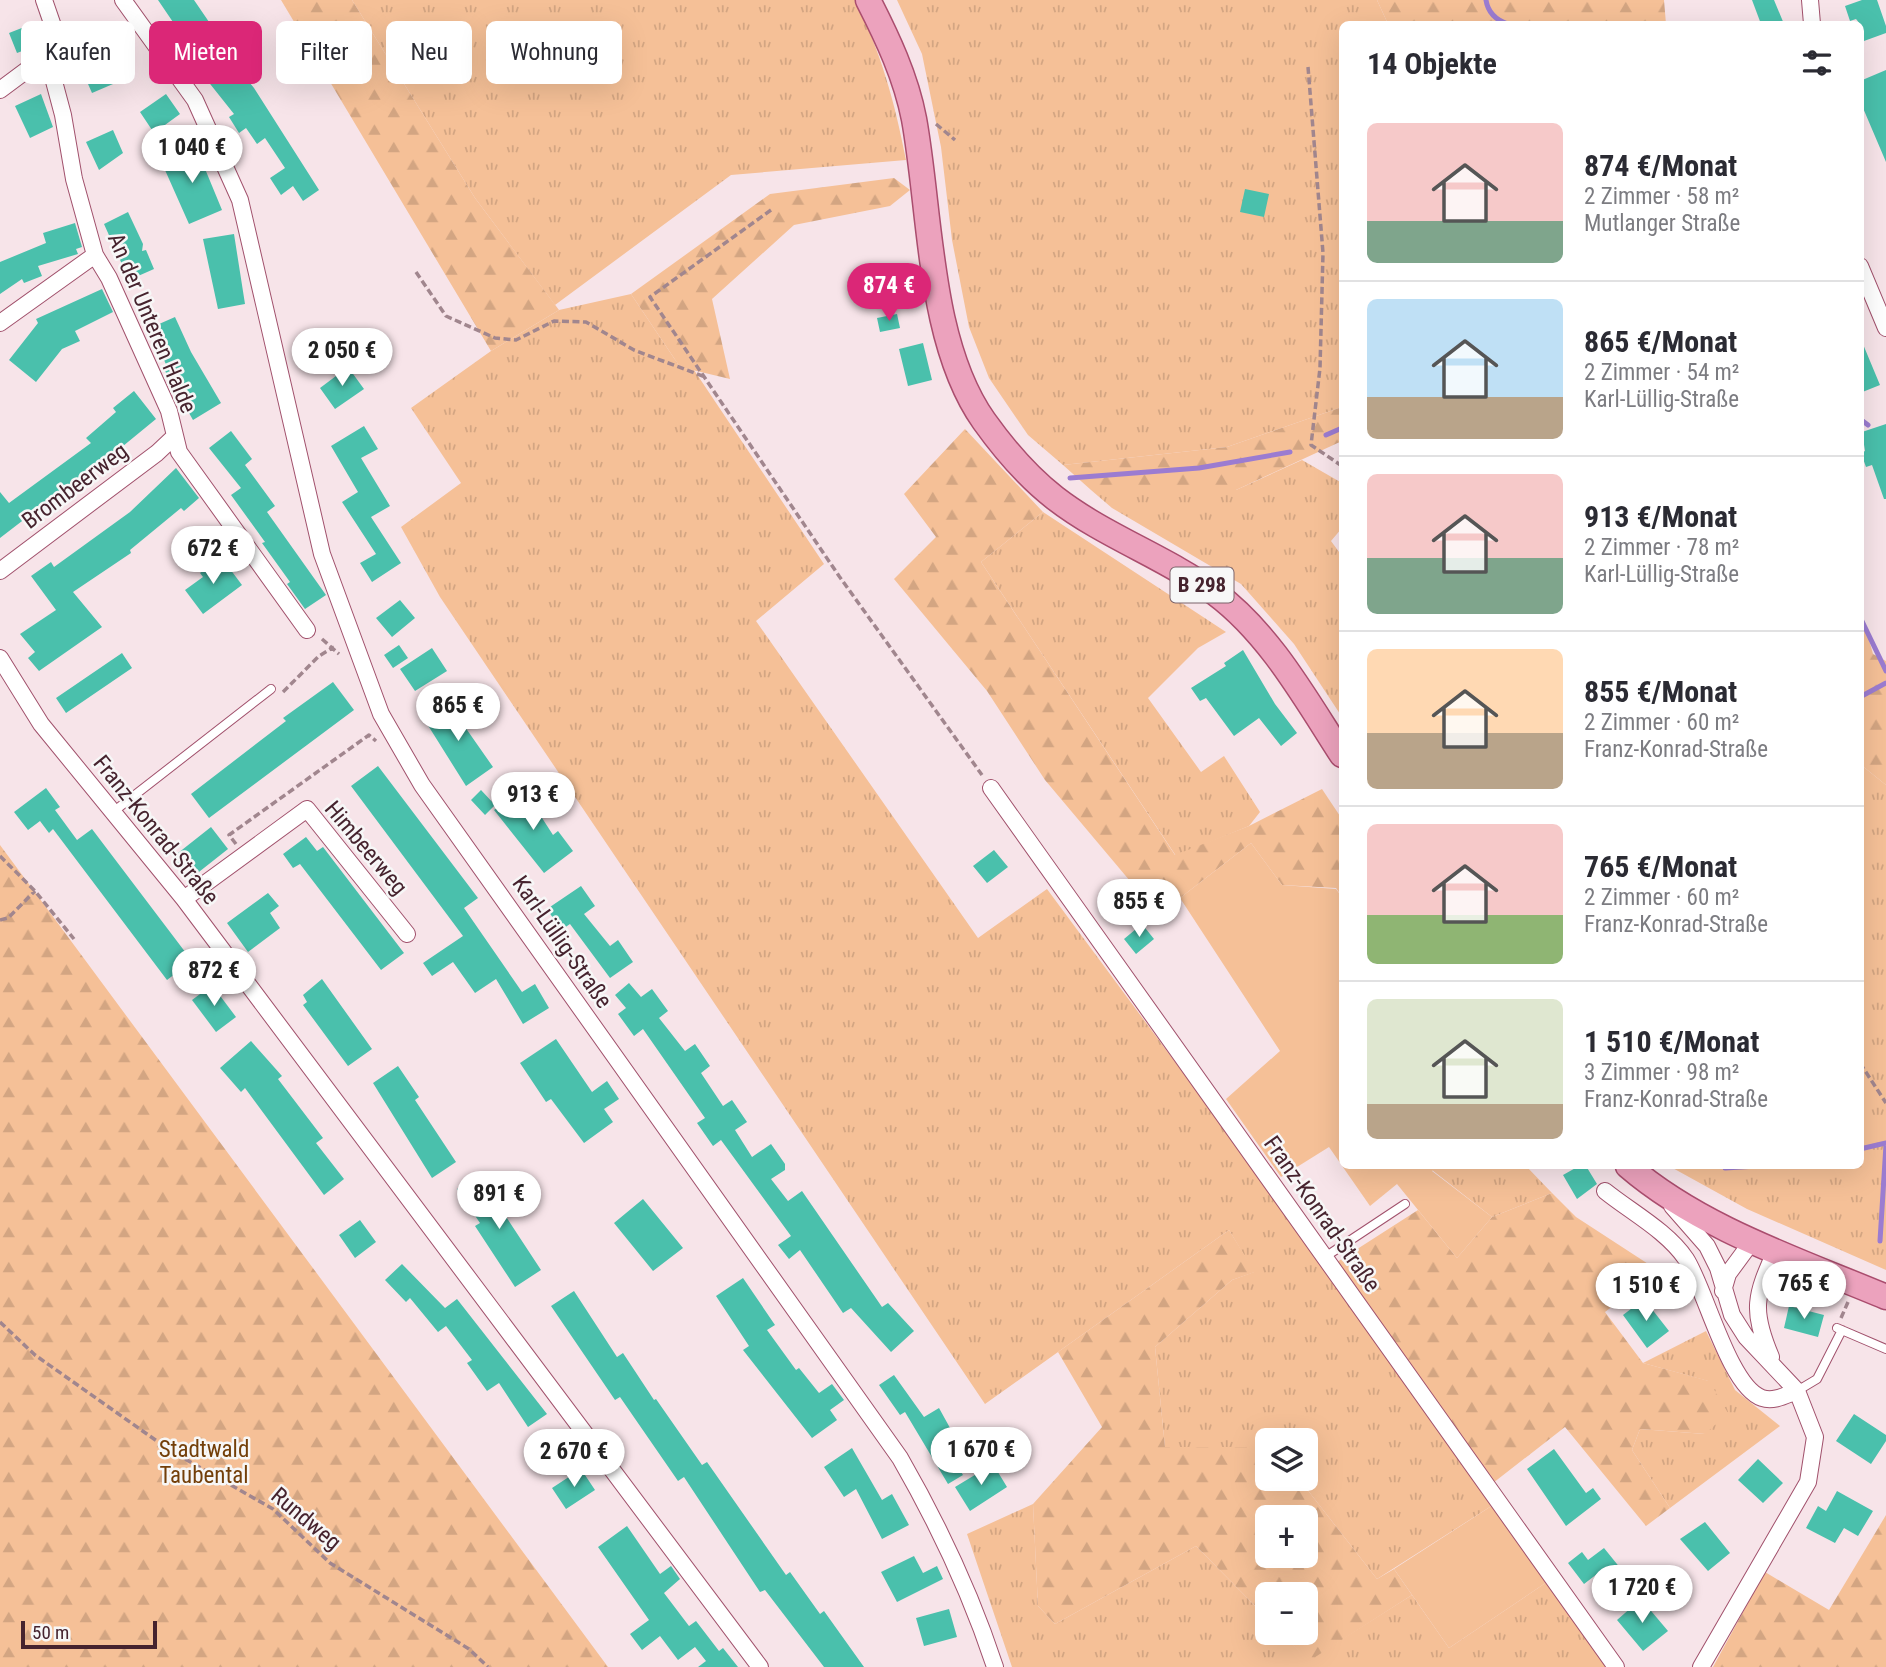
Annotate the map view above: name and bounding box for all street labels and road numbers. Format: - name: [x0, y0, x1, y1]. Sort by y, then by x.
- street label: An der Unteren Halde: [102, 229, 202, 417]
- street label: Brombeerweg: [17, 437, 133, 535]
- road number: B 298: [1170, 568, 1234, 602]
- street label: Franz-Konrad-Straße: [88, 750, 224, 910]
- street label: Himbeerweg: [319, 796, 413, 900]
- street label: Karl-Lüllig-Straße: [506, 871, 618, 1013]
- street label: Franz-Konrad-Straße: [1258, 1131, 1386, 1297]
- street label: Rundweg: [266, 1482, 346, 1556]

